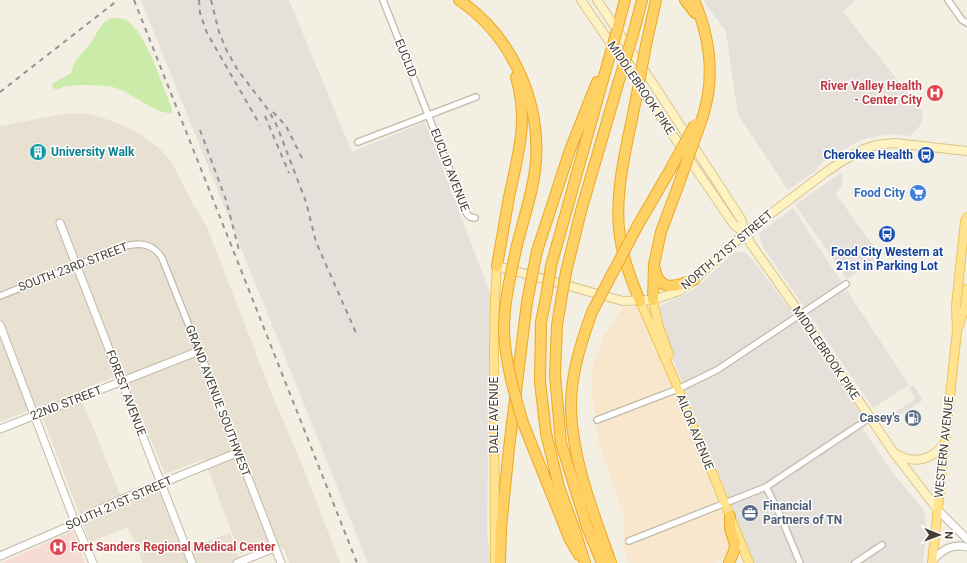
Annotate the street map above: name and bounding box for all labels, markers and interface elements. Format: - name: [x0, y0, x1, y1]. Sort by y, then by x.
- street label: EUCLID: [392, 37, 420, 79]
- street label: MIDDLEBROOK PIKE: [604, 39, 678, 138]
- place label: River Valley Health - Center City: [820, 79, 923, 107]
- hospital icon: River Valley Health - Center City: [925, 83, 945, 103]
- street label: EUCLID AVENUE: [428, 126, 472, 214]
- building icon: University Walk: [28, 142, 48, 162]
- place label: University Walk: [51, 145, 135, 159]
- bus stop icon: Cherokee Health: [916, 145, 936, 165]
- place label: Cherokee Health: [823, 148, 913, 162]
- supermarket icon: Food City: [908, 183, 928, 203]
- place label: Food City: [854, 186, 906, 200]
- street label: NORTH 21ST STREET: [678, 207, 776, 293]
- bus stop icon: Food City Western at 21st in Parking Lot: [877, 224, 897, 244]
- street label: SOUTH 23RD STREET: [16, 240, 130, 294]
- place label: Food City Western at 21st in Parking Lot: [831, 245, 943, 273]
- street label: MIDDLEBROOK PIKE: [789, 304, 863, 403]
- street label: GRAND AVENUE SOUTHWEST: [183, 323, 253, 479]
- street label: FOREST AVENUE: [103, 348, 149, 438]
- street label: DALE AVENUE: [487, 376, 501, 453]
- street label: 22ND STREET: [28, 383, 104, 423]
- street label: AILOR AVENUE: [673, 392, 717, 472]
- street label: WESTERN AVENUE: [932, 395, 956, 499]
- fuel station icon: Casey's: [903, 408, 923, 428]
- place label: Casey's: [859, 411, 900, 425]
- street label: SOUTH 21ST STREET: [64, 473, 174, 533]
- place label: Financial Partners of TN: [763, 499, 842, 527]
- office icon: Financial Partners of TN: [740, 503, 760, 523]
- north arrow: [919, 515, 959, 555]
- text: N: [942, 531, 955, 539]
- hospital icon: Fort Sanders Regional Medical Center: [48, 537, 68, 557]
- place label: Fort Sanders Regional Medical Center: [71, 540, 276, 554]

